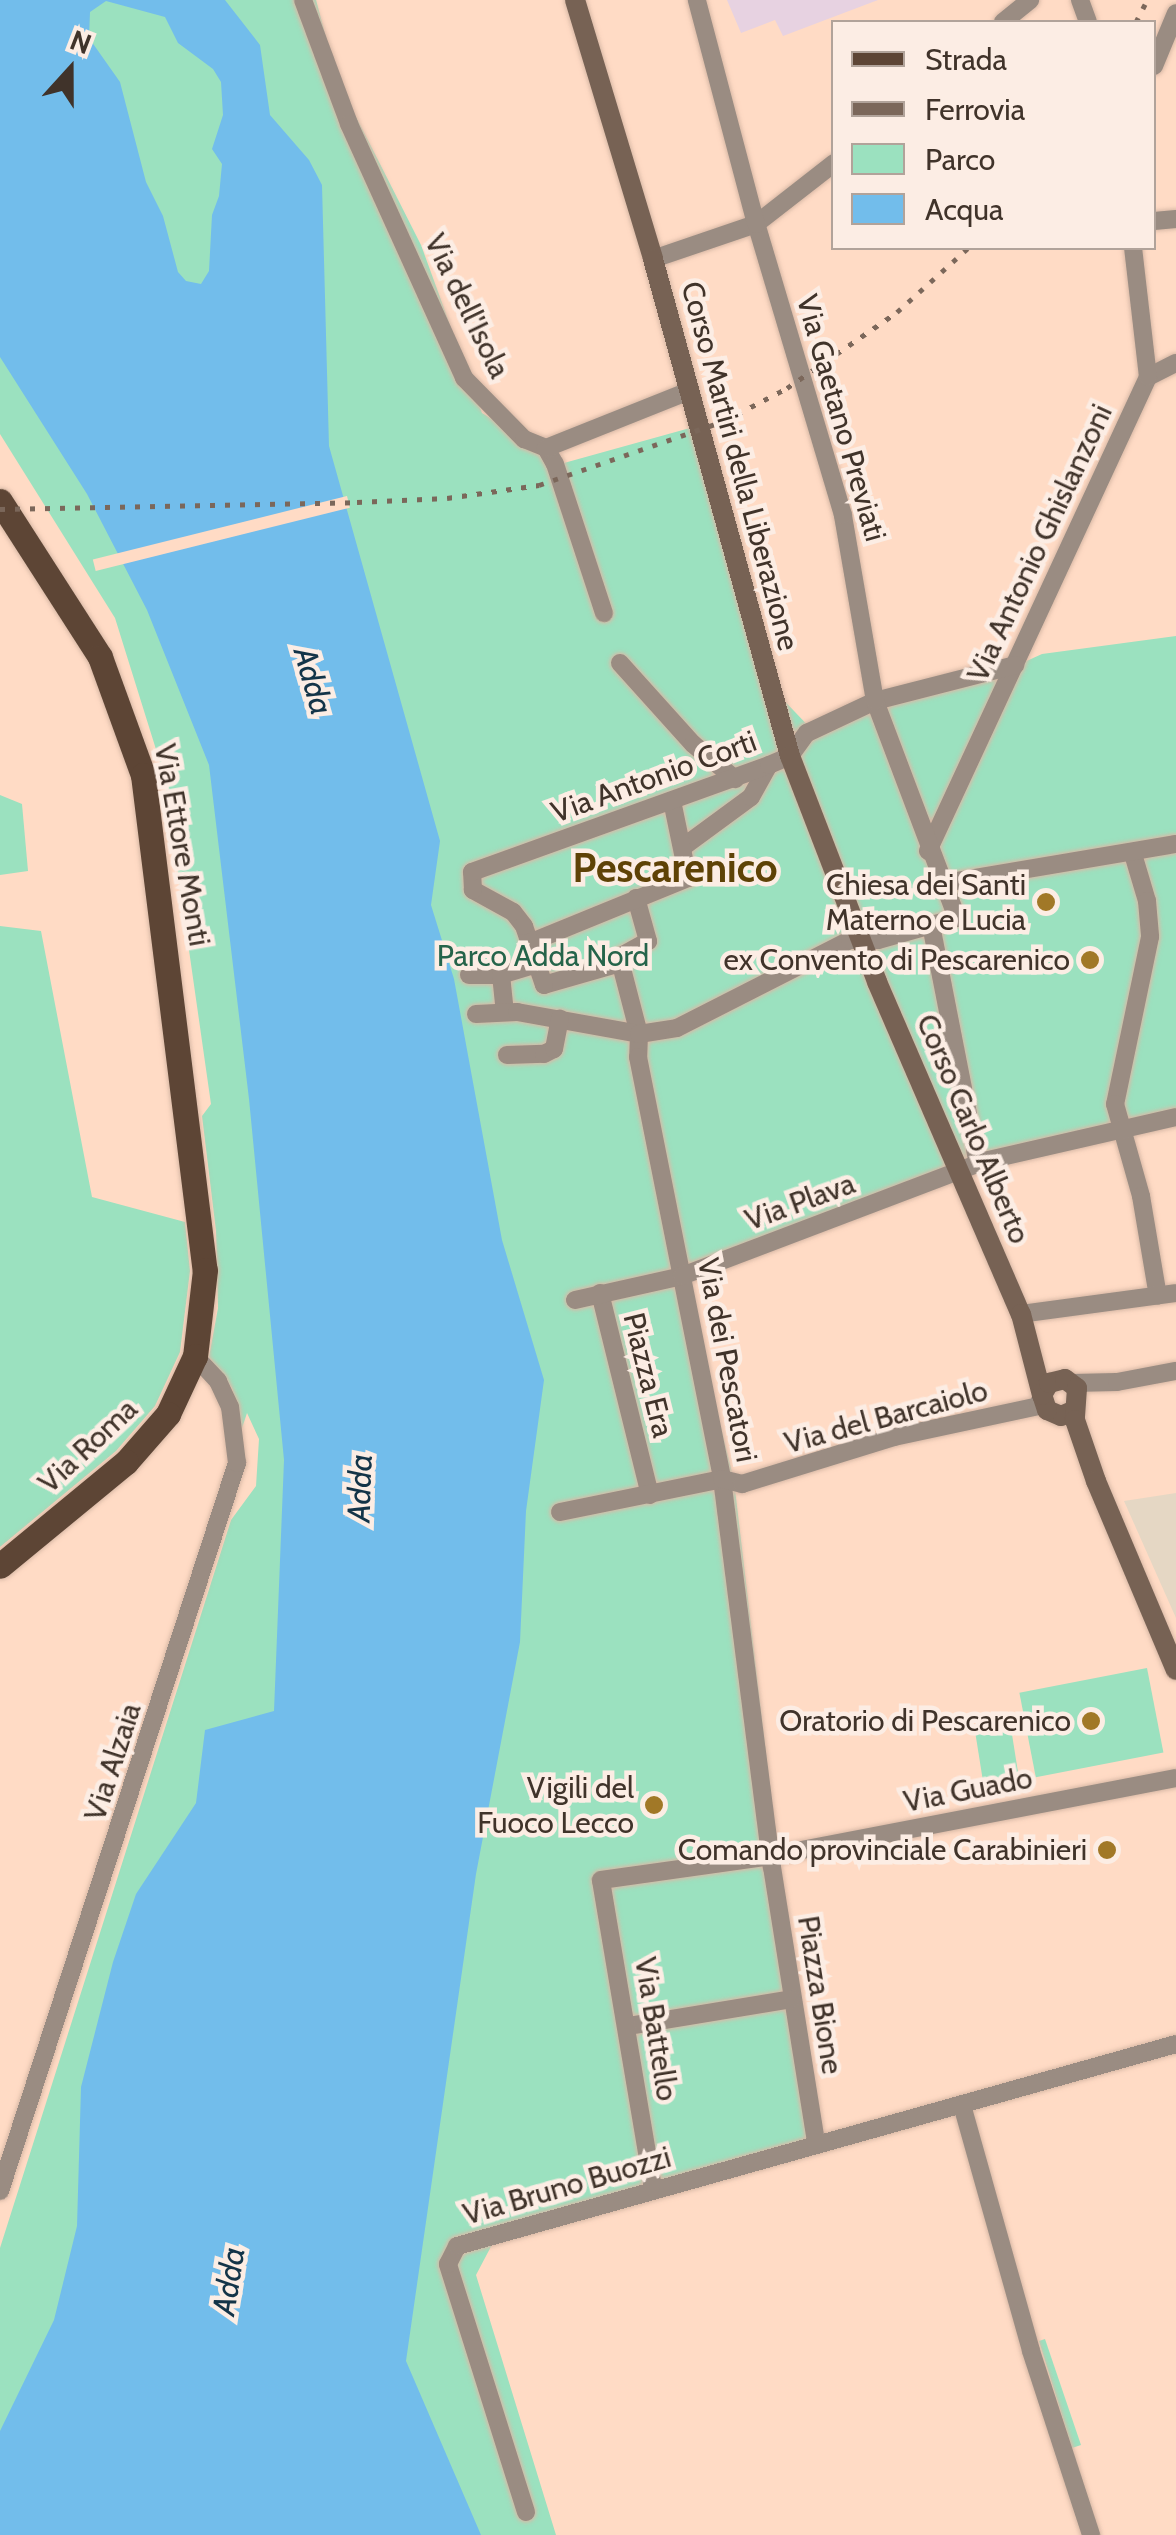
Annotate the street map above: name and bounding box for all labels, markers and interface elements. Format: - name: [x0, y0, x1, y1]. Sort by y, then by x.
- north arrow: [20, 20, 120, 120]
- legend: [831, 20, 1156, 250]
- text: N: [65, 23, 96, 61]
- text: Strada: [925, 41, 1007, 78]
- text: Ferrovia: [925, 91, 1025, 128]
- text: Parco: [925, 141, 995, 178]
- text: Acqua: [925, 191, 1003, 228]
- street label: Via dell'Isola: [417, 228, 517, 384]
- street label: Corso Martiri della Liberazione: [673, 278, 807, 654]
- street label: Via Gaetano Previati: [789, 291, 893, 545]
- street label: Via Antonio Ghislanzoni: [960, 399, 1120, 687]
- water label: Adda: [285, 643, 341, 719]
- street label: Via Antonio Corti: [547, 723, 761, 831]
- street label: Via Ettore Monti: [147, 741, 217, 949]
- district label: Pescarenico: [573, 844, 777, 892]
- place label: Chiesa dei Santi Materno e Lucia: [826, 867, 1026, 938]
- marker: Chiesa dei Santi Materno e Lucia: [1035, 891, 1057, 913]
- park label: Parco Adda Nord: [437, 938, 649, 974]
- place label: ex Convento di Pescarenico: [723, 942, 1070, 978]
- marker: ex Convento di Pescarenico: [1079, 949, 1101, 971]
- street label: Corso Carlo Alberto: [908, 1009, 1038, 1249]
- street label: Via Plava: [740, 1166, 860, 1238]
- street label: Via dei Pescatori: [690, 1255, 764, 1465]
- street label: Piazza Era: [615, 1309, 681, 1441]
- street label: Via del Barcaiolo: [781, 1373, 991, 1461]
- street label: Via Roma: [31, 1391, 145, 1501]
- water label: Adda: [340, 1453, 380, 1523]
- street label: Via Alzaia: [77, 1699, 149, 1825]
- place label: Oratorio di Pescarenico: [779, 1703, 1071, 1739]
- marker: Oratorio di Pescarenico: [1080, 1710, 1102, 1732]
- street label: Via Guado: [901, 1760, 1035, 1820]
- place label: Vigili del Fuoco Lecco: [477, 1770, 634, 1840]
- marker: Vigili del Fuoco Lecco: [643, 1794, 665, 1816]
- place label: Comando provinciale Carabinieri: [678, 1832, 1087, 1868]
- marker: Comando provinciale Carabinieri: [1096, 1839, 1118, 1861]
- street label: Piazza Bione: [790, 1913, 850, 2077]
- street label: Via Battello: [627, 1955, 685, 2103]
- street label: Via Bruno Buozzi: [459, 2139, 675, 2233]
- water label: Adda: [205, 2244, 253, 2318]

